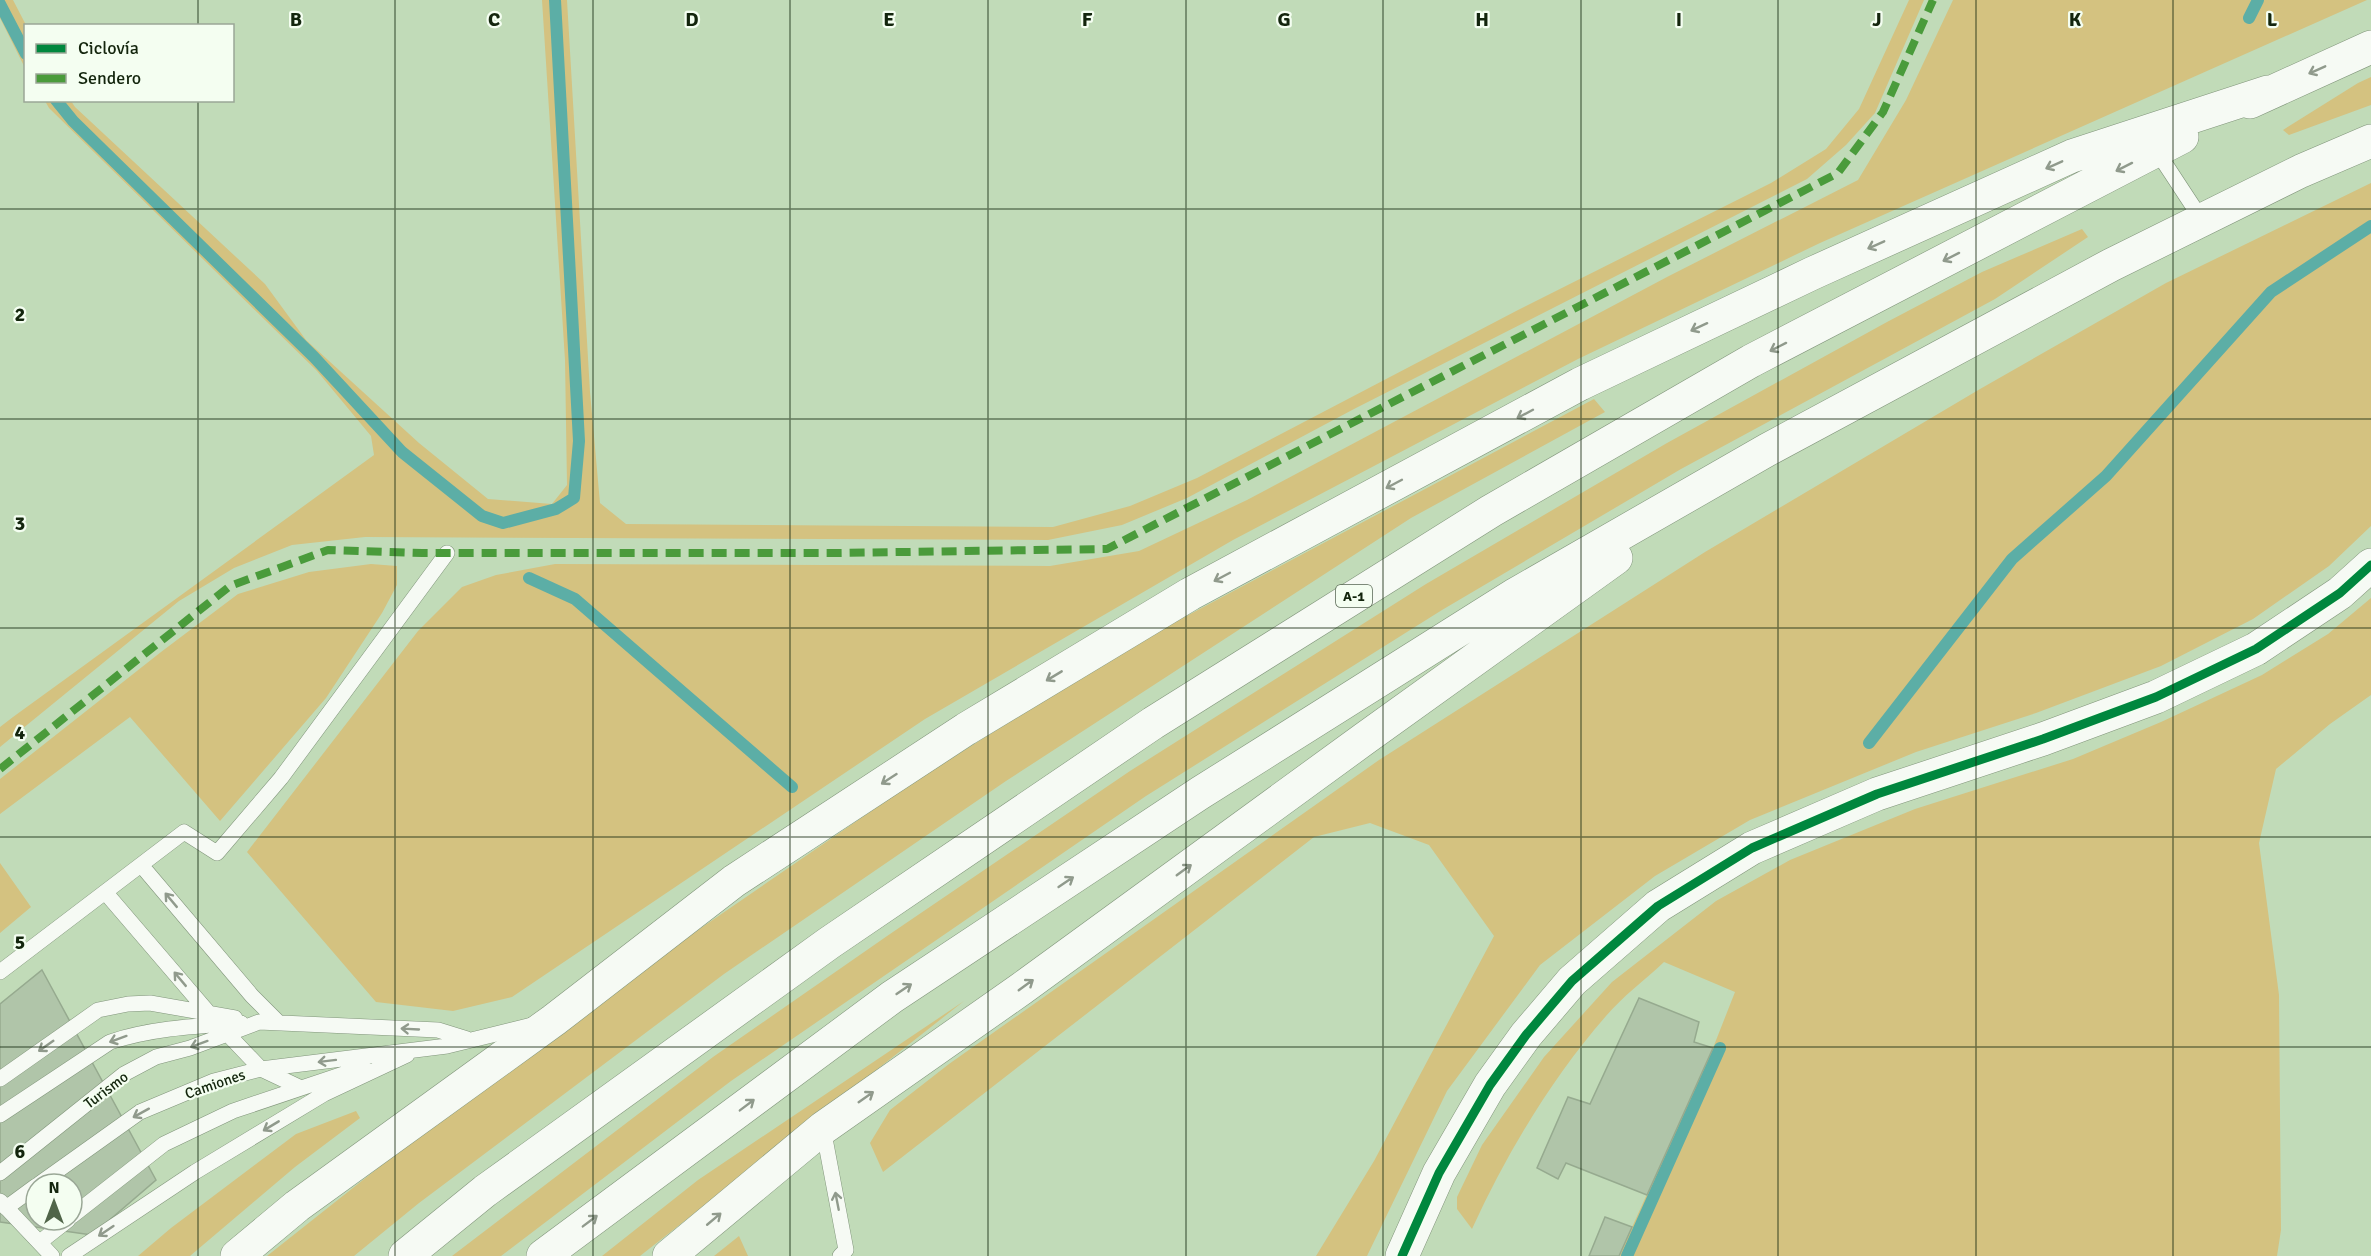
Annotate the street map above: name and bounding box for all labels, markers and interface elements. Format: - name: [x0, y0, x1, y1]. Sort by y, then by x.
- text: B: [290, 7, 302, 32]
- text: C: [488, 7, 500, 32]
- text: D: [685, 7, 699, 32]
- text: E: [883, 7, 895, 32]
- text: F: [1082, 7, 1093, 32]
- text: G: [1277, 7, 1291, 32]
- text: H: [1475, 7, 1489, 32]
- text: I: [1676, 7, 1682, 32]
- text: J: [1872, 7, 1882, 32]
- text: K: [2069, 7, 2082, 32]
- text: L: [2267, 7, 2278, 32]
- legend: [24, 24, 234, 102]
- text: Ciclovía: [78, 37, 139, 59]
- one-way arrow: [2309, 65, 2327, 77]
- text: Sendero: [78, 67, 141, 89]
- one-way arrow: [2045, 159, 2063, 171]
- one-way arrow: [2116, 162, 2134, 173]
- one-way arrow: [1867, 240, 1885, 251]
- one-way arrow: [1943, 252, 1961, 263]
- text: 2: [15, 302, 25, 327]
- one-way arrow: [1691, 321, 1709, 333]
- one-way arrow: [1770, 342, 1788, 353]
- one-way arrow: [1516, 409, 1534, 420]
- one-way arrow: [1385, 479, 1403, 490]
- text: 3: [15, 511, 25, 536]
- one-way arrow: [1214, 571, 1231, 583]
- road number: A-1: [1336, 585, 1372, 607]
- one-way arrow: [1046, 670, 1063, 682]
- text: 4: [15, 720, 26, 745]
- one-way arrow: [881, 773, 898, 785]
- one-way arrow: [1175, 864, 1191, 877]
- one-way arrow: [1057, 875, 1074, 887]
- one-way arrow: [164, 892, 177, 908]
- text: 5: [15, 930, 25, 955]
- one-way arrow: [173, 972, 187, 987]
- one-way arrow: [1018, 979, 1034, 991]
- one-way arrow: [895, 983, 912, 996]
- one-way arrow: [401, 1023, 421, 1034]
- one-way arrow: [109, 1035, 128, 1046]
- one-way arrow: [39, 1040, 55, 1052]
- one-way arrow: [190, 1040, 208, 1051]
- one-way arrow: [317, 1056, 337, 1067]
- street label: Camiones: [182, 1065, 248, 1103]
- street label: Turismo: [80, 1068, 132, 1112]
- one-way arrow: [858, 1091, 874, 1103]
- one-way arrow: [738, 1099, 754, 1111]
- one-way arrow: [133, 1107, 150, 1119]
- one-way arrow: [263, 1121, 280, 1133]
- text: 6: [15, 1139, 26, 1164]
- north arrow: [24, 1172, 84, 1232]
- text: N: [48, 1178, 60, 1198]
- one-way arrow: [831, 1191, 842, 1211]
- one-way arrow: [706, 1212, 722, 1225]
- one-way arrow: [582, 1215, 598, 1228]
- one-way arrow: [98, 1225, 115, 1237]

